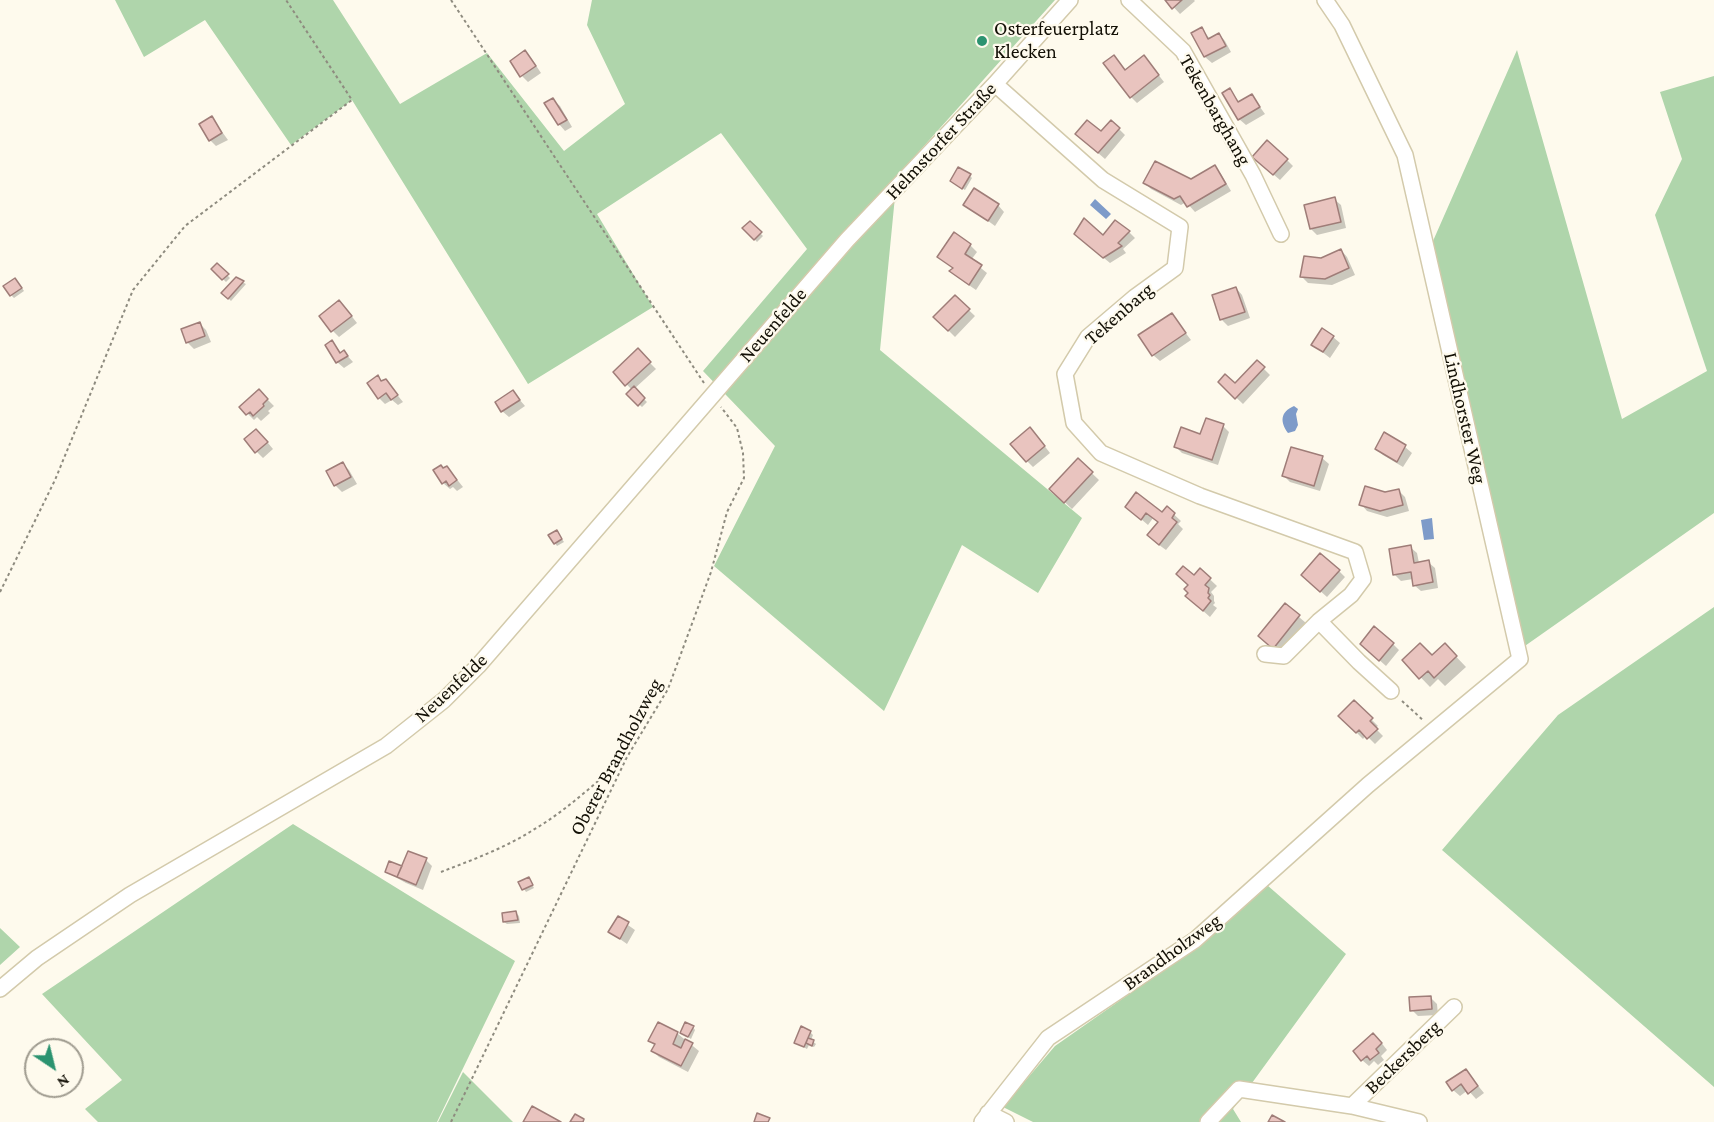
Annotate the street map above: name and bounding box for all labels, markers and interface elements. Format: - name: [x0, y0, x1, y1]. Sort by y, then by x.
- place label: Osterfeuerplatz Klecken: [994, 17, 1119, 64]
- marker: Osterfeuerplatz Klecken: [975, 34, 989, 48]
- street label: Tekenbarghang: [1174, 50, 1256, 170]
- street label: Helmstorfer Straße: [880, 77, 1002, 205]
- street label: Tekenbarg: [1080, 277, 1158, 351]
- street label: Neuenfelde: [734, 283, 812, 367]
- street label: Lindhorster Weg: [1438, 350, 1492, 486]
- street label: Neuenfelde: [409, 648, 493, 728]
- street label: Oberer Brandholzweg: [565, 674, 667, 840]
- street label: Brandholzweg: [1118, 908, 1226, 996]
- street label: Beckersberg: [1360, 1015, 1446, 1099]
- north arrow: [24, 1038, 84, 1098]
- text: N: [54, 1071, 73, 1092]

